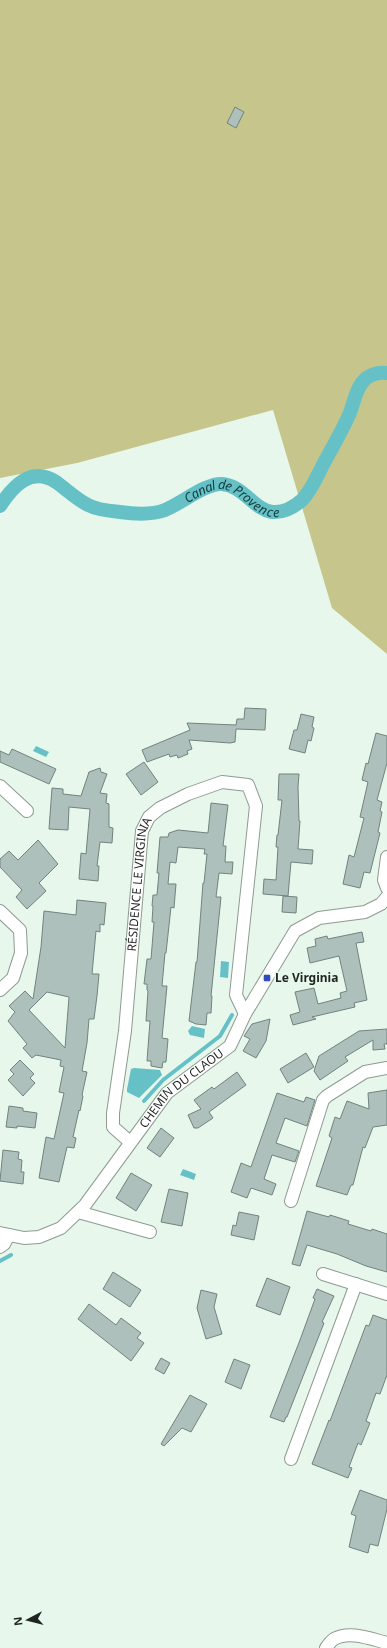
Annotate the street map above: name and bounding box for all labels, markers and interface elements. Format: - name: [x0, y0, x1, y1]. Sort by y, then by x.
- water label: Canal de Provence: [180, 475, 280, 521]
- street label: RÉSIDENCE LE VIRGINIA: [123, 814, 156, 952]
- place label: Le Virginia: [275, 969, 338, 986]
- marker: Le Virginia: [262, 973, 272, 983]
- street label: CHEMIN DU CLAOU: [135, 1045, 227, 1131]
- north arrow: [8, 1600, 48, 1640]
- text: N: [10, 1616, 26, 1627]

